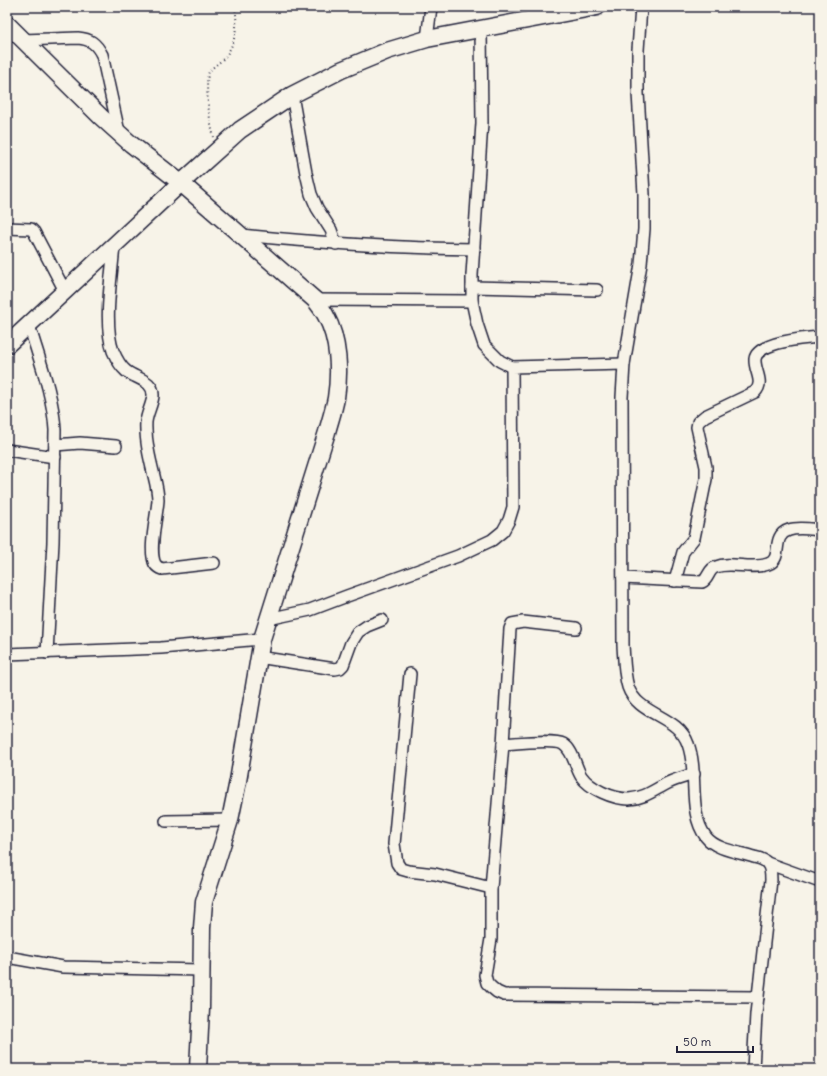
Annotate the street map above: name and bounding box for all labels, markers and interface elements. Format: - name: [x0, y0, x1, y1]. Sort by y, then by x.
- scale bar: [677, 1028, 753, 1054]
- text: 50 m: [683, 1034, 712, 1049]

